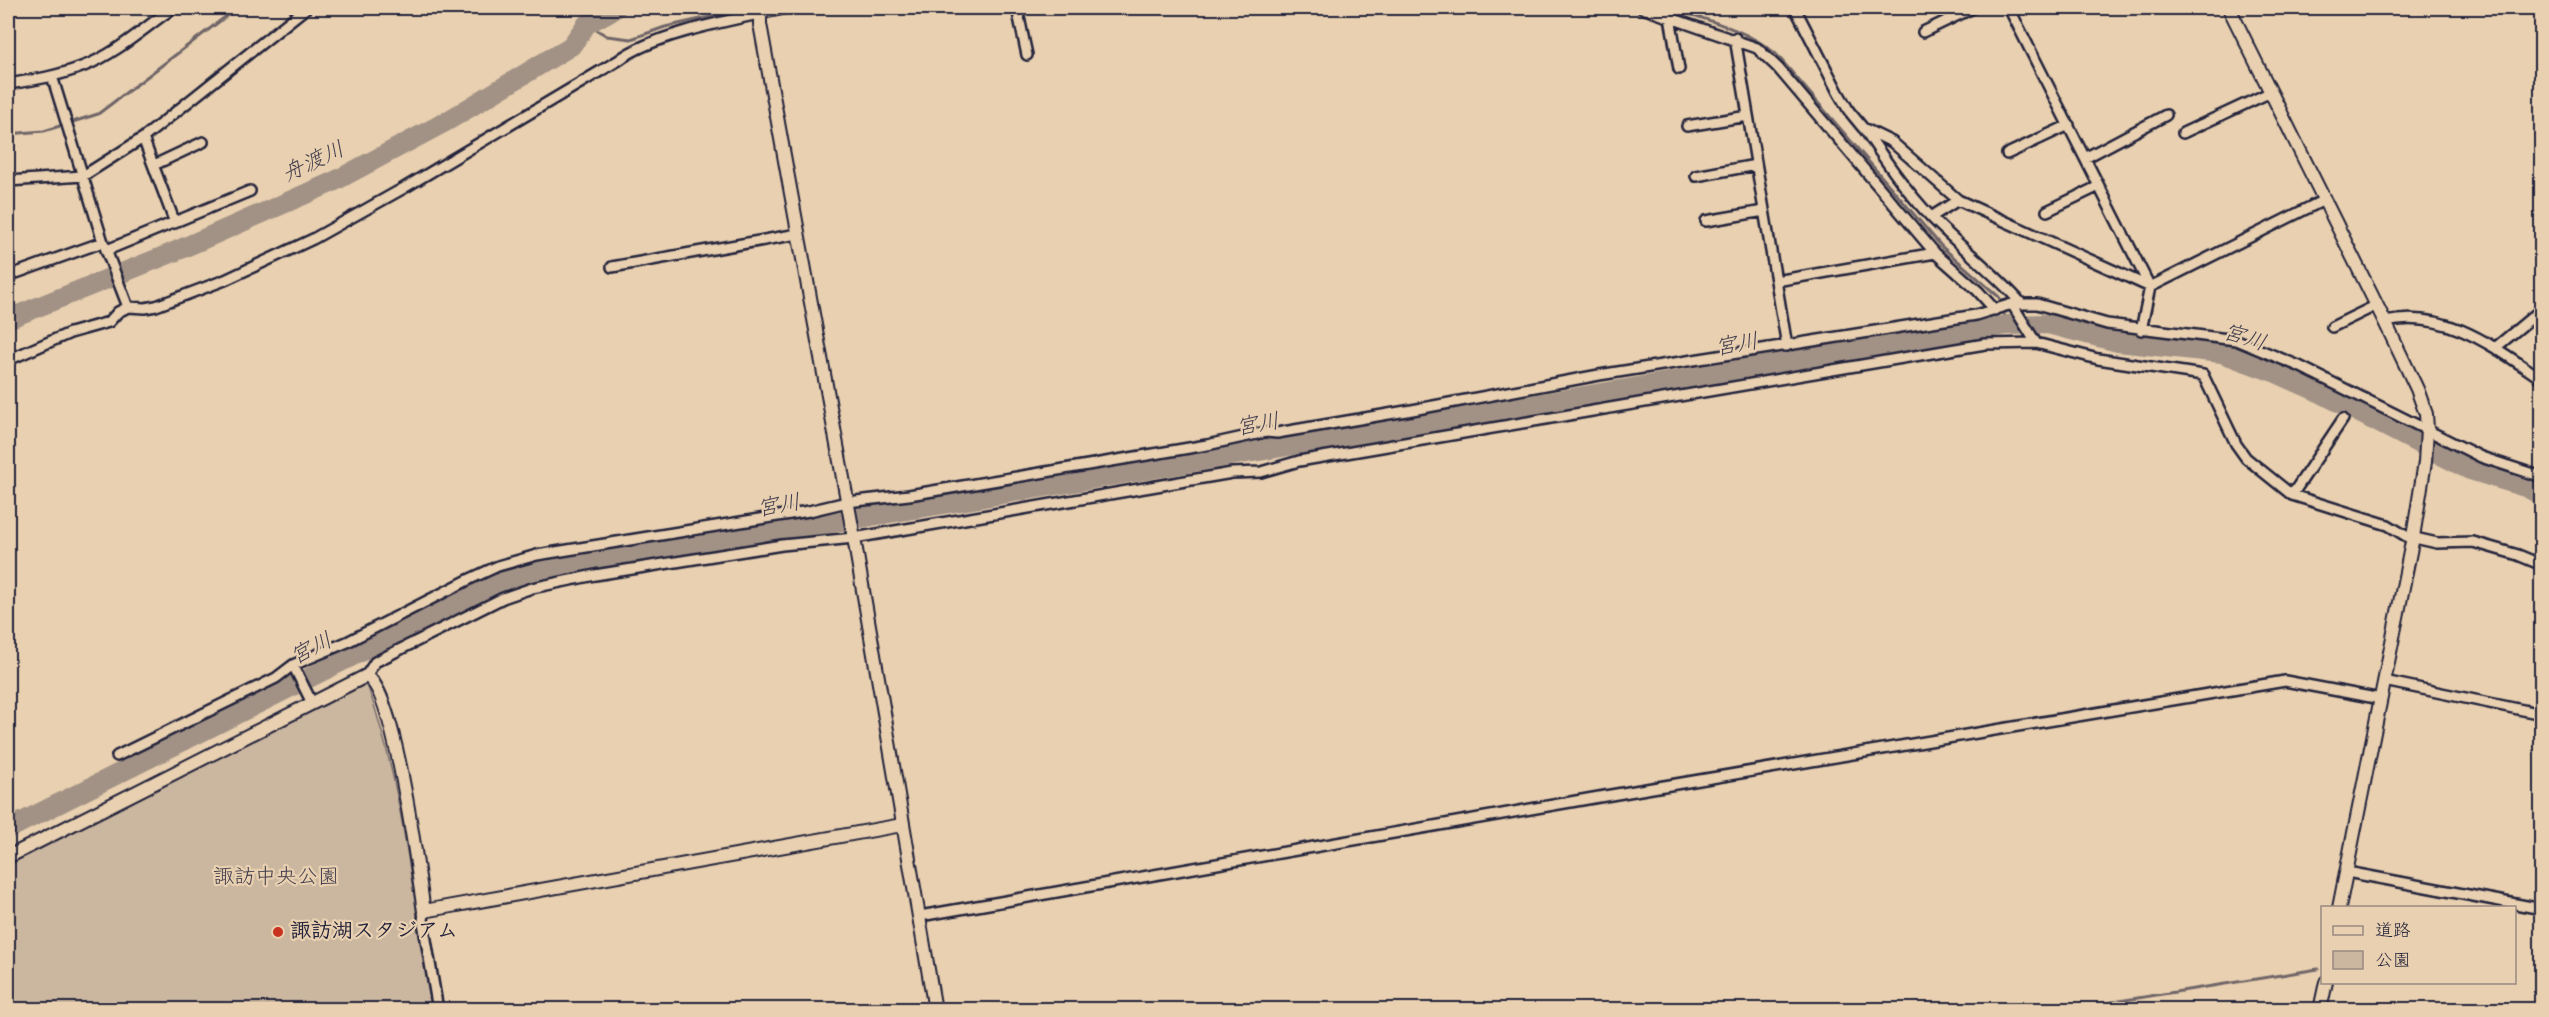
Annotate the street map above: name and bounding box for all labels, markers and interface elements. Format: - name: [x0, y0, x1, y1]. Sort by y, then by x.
- water label: 舟渡川: [277, 135, 351, 191]
- water label: 宮川: [2218, 317, 2270, 361]
- water label: 宮川: [1713, 326, 1761, 366]
- water label: 宮川: [1234, 406, 1282, 446]
- water label: 宮川: [755, 487, 803, 527]
- water label: 宮川: [285, 626, 339, 674]
- park label: 諏訪中央公園: [213, 863, 339, 893]
- legend: [2321, 906, 2516, 984]
- place label: 諏訪湖スタジアム: [290, 917, 458, 947]
- text: 道路: [2375, 919, 2411, 945]
- marker: 諏訪湖スタジアム: [271, 925, 285, 939]
- text: 公園: [2375, 949, 2411, 975]

